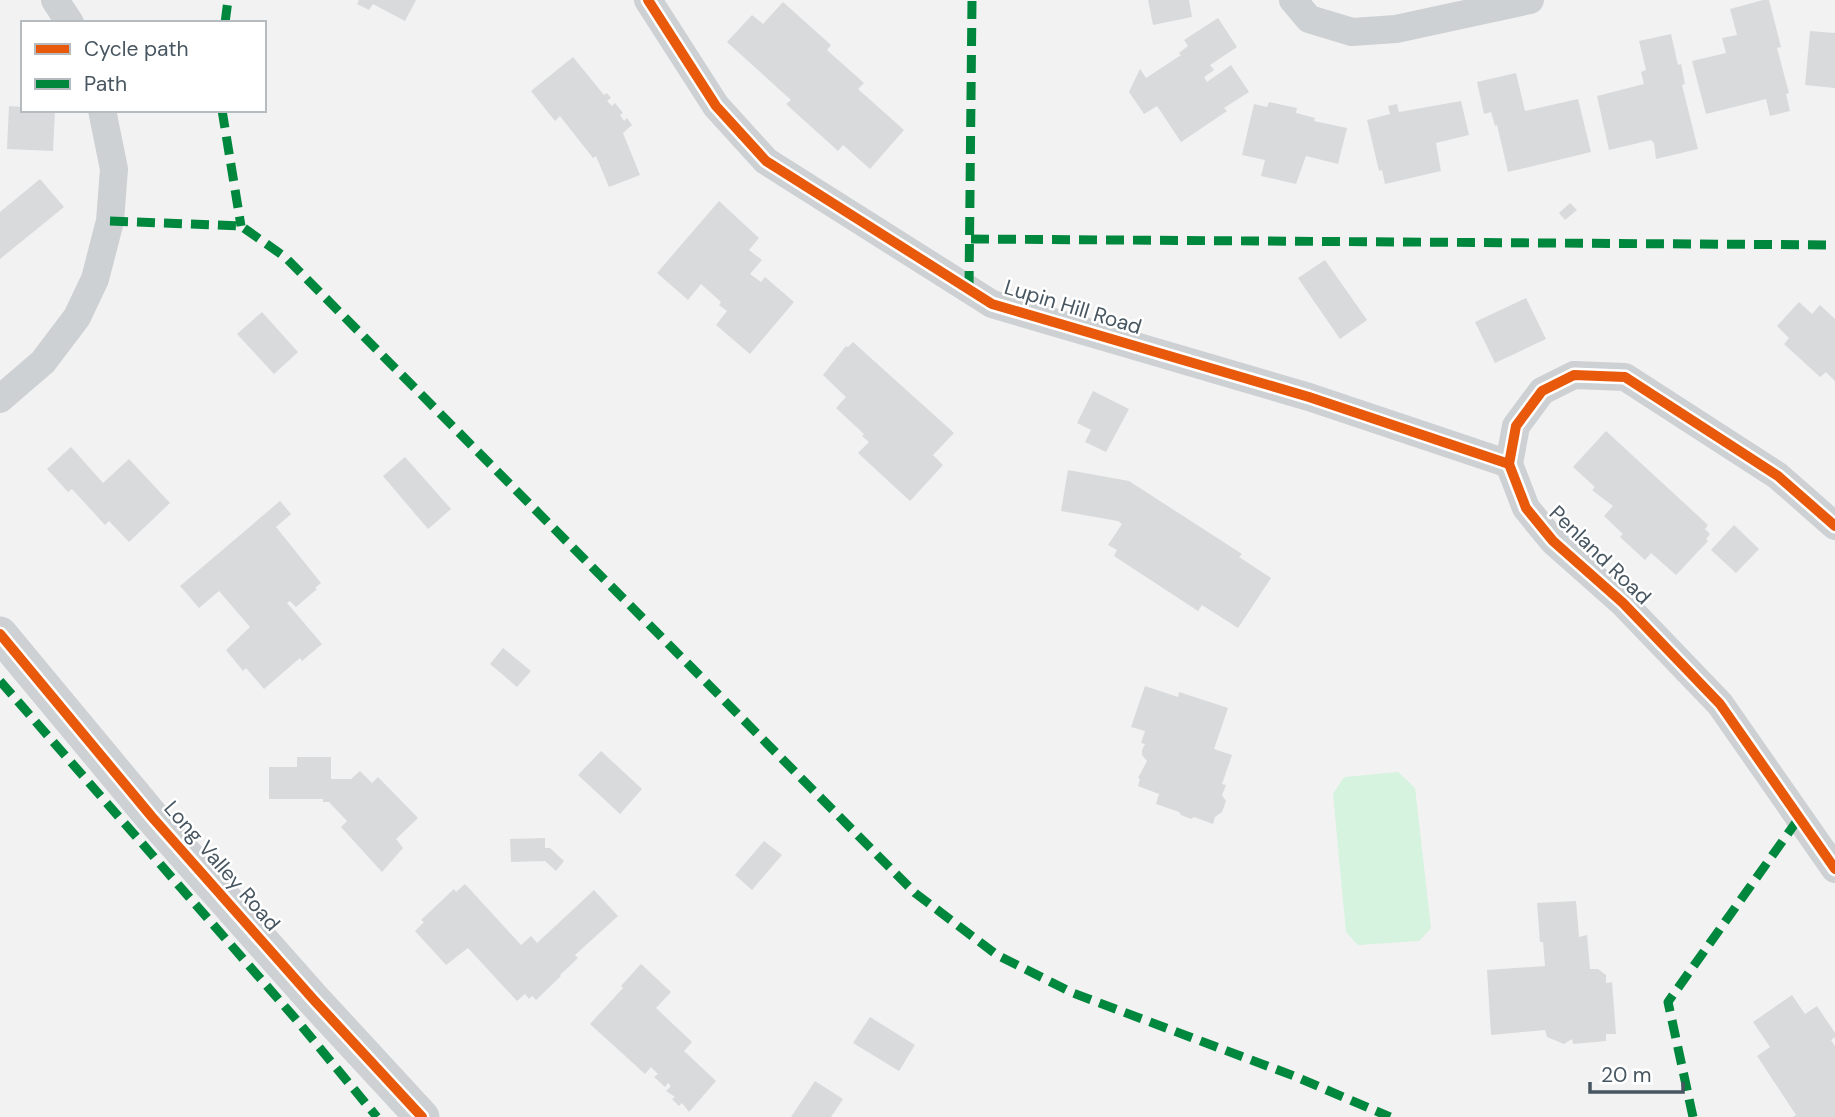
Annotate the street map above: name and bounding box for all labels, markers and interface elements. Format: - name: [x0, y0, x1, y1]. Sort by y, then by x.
- legend: [21, 21, 266, 112]
- text: Cycle path: [84, 35, 189, 63]
- text: Path: [84, 70, 127, 98]
- street label: Lupin Hill Road: [1001, 273, 1145, 341]
- street label: Penland Road: [1543, 499, 1657, 611]
- street label: Long Valley Road: [158, 795, 286, 937]
- scale bar: [1590, 1050, 1683, 1094]
- text: 20 m: [1601, 1061, 1652, 1089]

